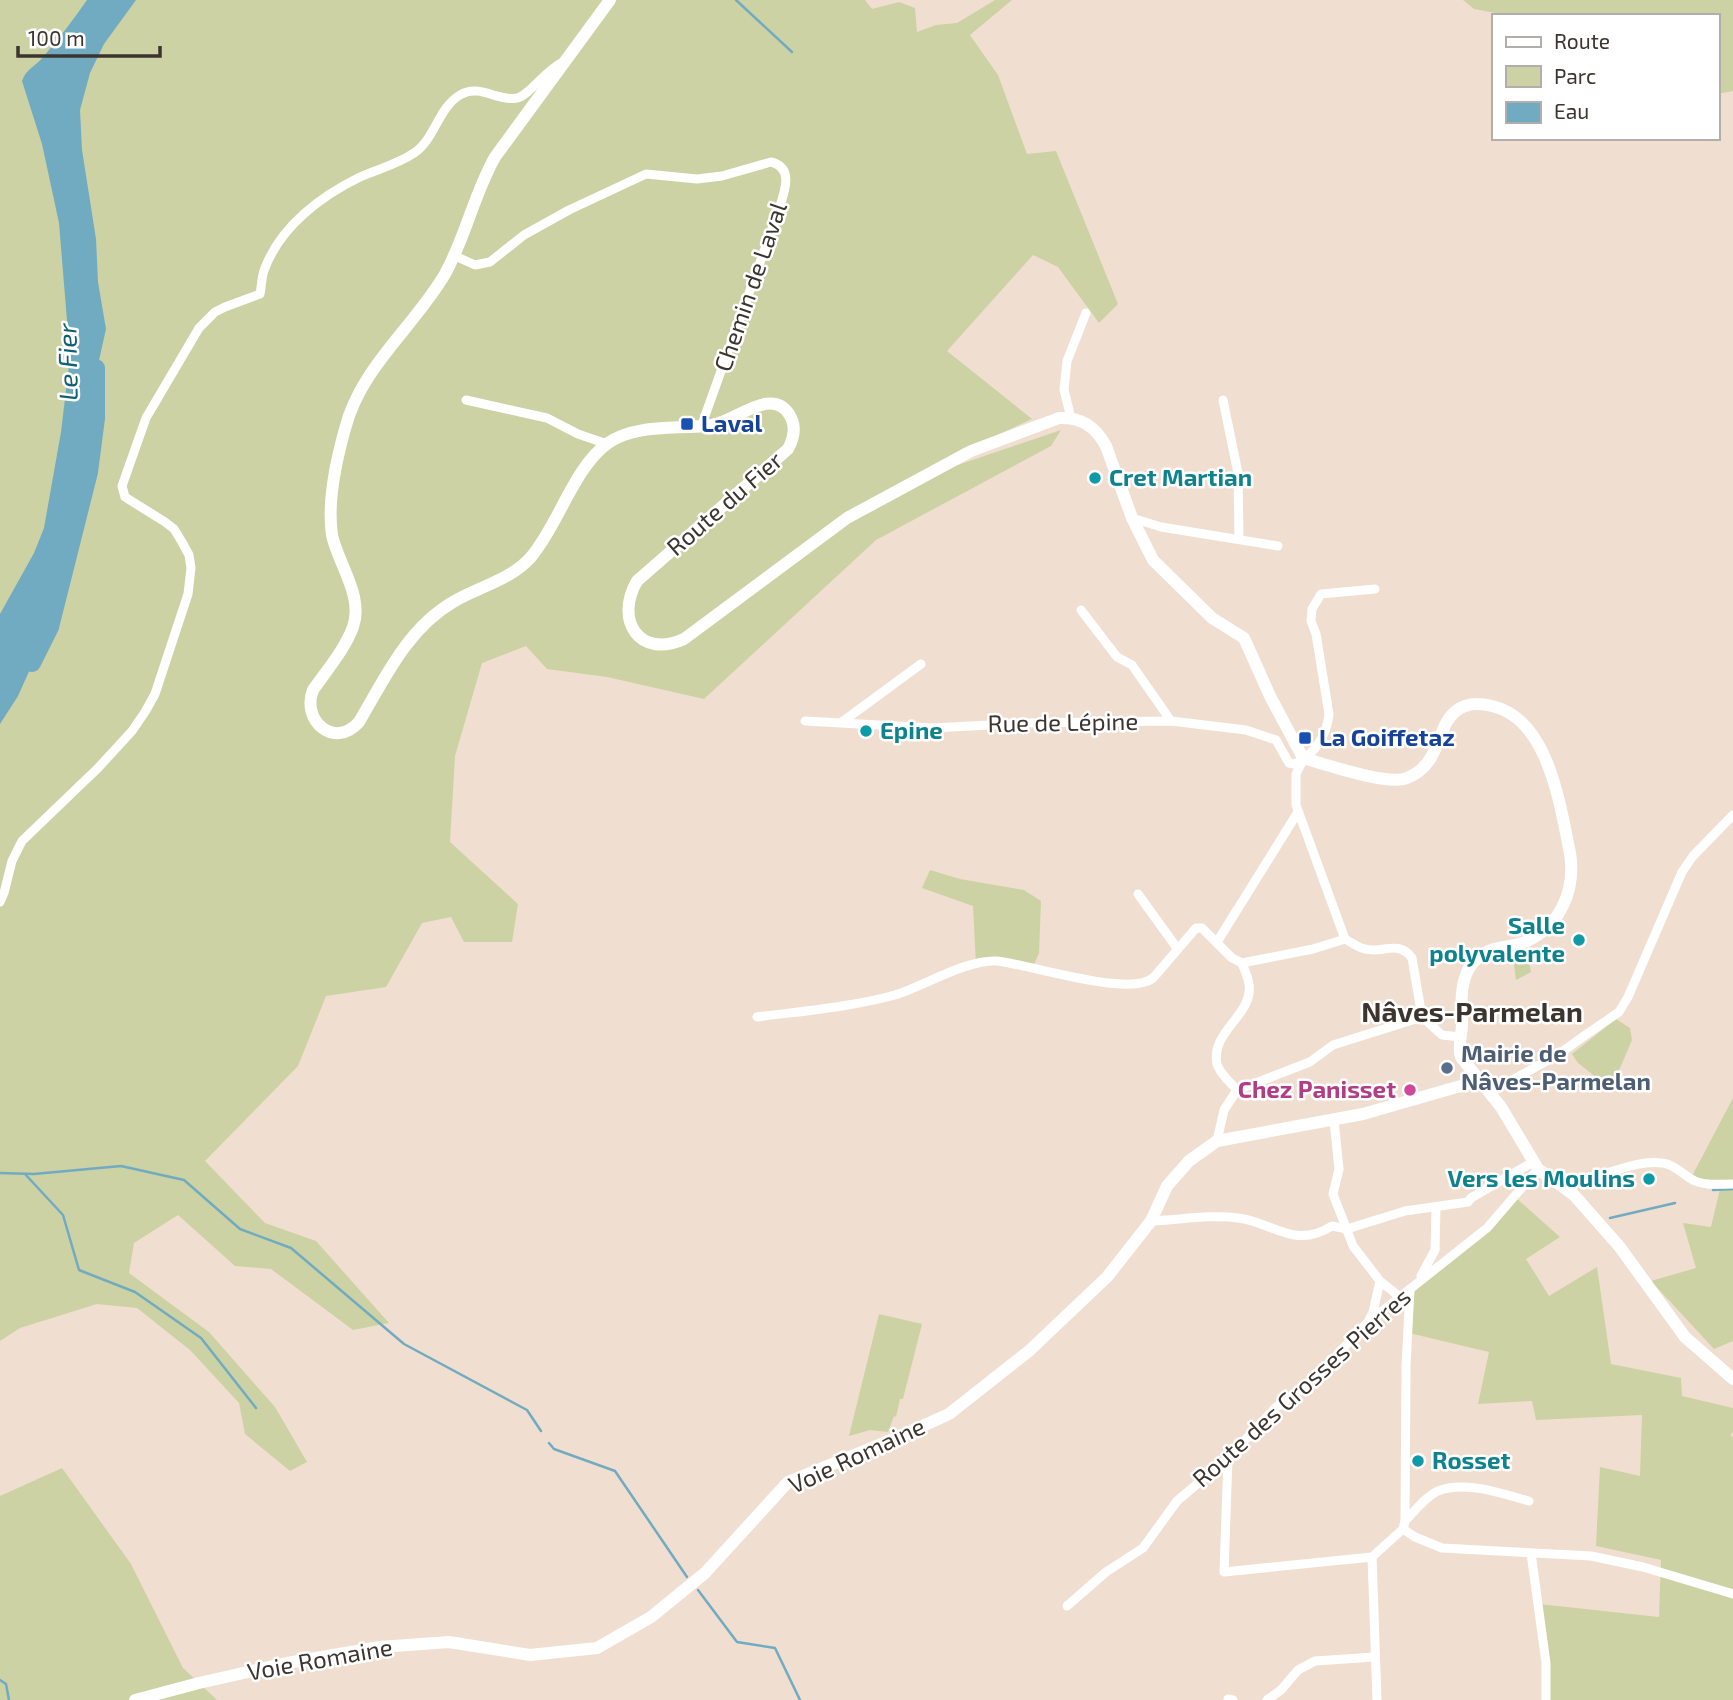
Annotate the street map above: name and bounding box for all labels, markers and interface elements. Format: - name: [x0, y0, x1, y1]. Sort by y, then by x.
- scale bar: [18, 14, 159, 58]
- legend: [1492, 14, 1719, 140]
- text: 100 m: [28, 25, 85, 50]
- text: Route: [1554, 28, 1610, 53]
- text: Parc: [1554, 63, 1596, 88]
- text: Eau: [1554, 98, 1589, 123]
- street label: Chemin de Laval: [707, 198, 792, 375]
- water label: Le Fier: [50, 322, 83, 401]
- place label: Laval: [701, 408, 763, 437]
- marker: Laval: [679, 416, 695, 432]
- street label: Route du Fier: [660, 445, 788, 561]
- place label: Cret Martian: [1109, 462, 1252, 491]
- marker: Cret Martian: [1087, 470, 1103, 486]
- street label: Rue de Lépine: [987, 706, 1139, 737]
- place label: Epine: [880, 715, 943, 744]
- place label: La Goiffetaz: [1319, 722, 1455, 751]
- marker: Epine: [858, 723, 874, 739]
- marker: La Goiffetaz: [1297, 730, 1313, 746]
- place label: Salle polyvalente: [1429, 910, 1565, 967]
- marker: Salle polyvalente: [1571, 932, 1587, 948]
- district label: Nâves-Parmelan: [1361, 994, 1583, 1028]
- place label: Mairie de Nâves-Parmelan: [1461, 1038, 1651, 1095]
- marker: Mairie de Nâves-Parmelan: [1439, 1060, 1455, 1076]
- place label: Chez Panisset: [1238, 1074, 1396, 1103]
- marker: Chez Panisset: [1402, 1082, 1418, 1098]
- place label: Vers les Moulins: [1447, 1163, 1635, 1192]
- marker: Vers les Moulins: [1641, 1171, 1657, 1187]
- street label: Route des Grosses Pierres: [1186, 1281, 1416, 1492]
- street label: Voie Romaine: [784, 1410, 929, 1499]
- place label: Rosset: [1432, 1445, 1511, 1474]
- marker: Rosset: [1410, 1453, 1426, 1469]
- street label: Voie Romaine: [245, 1631, 395, 1686]

